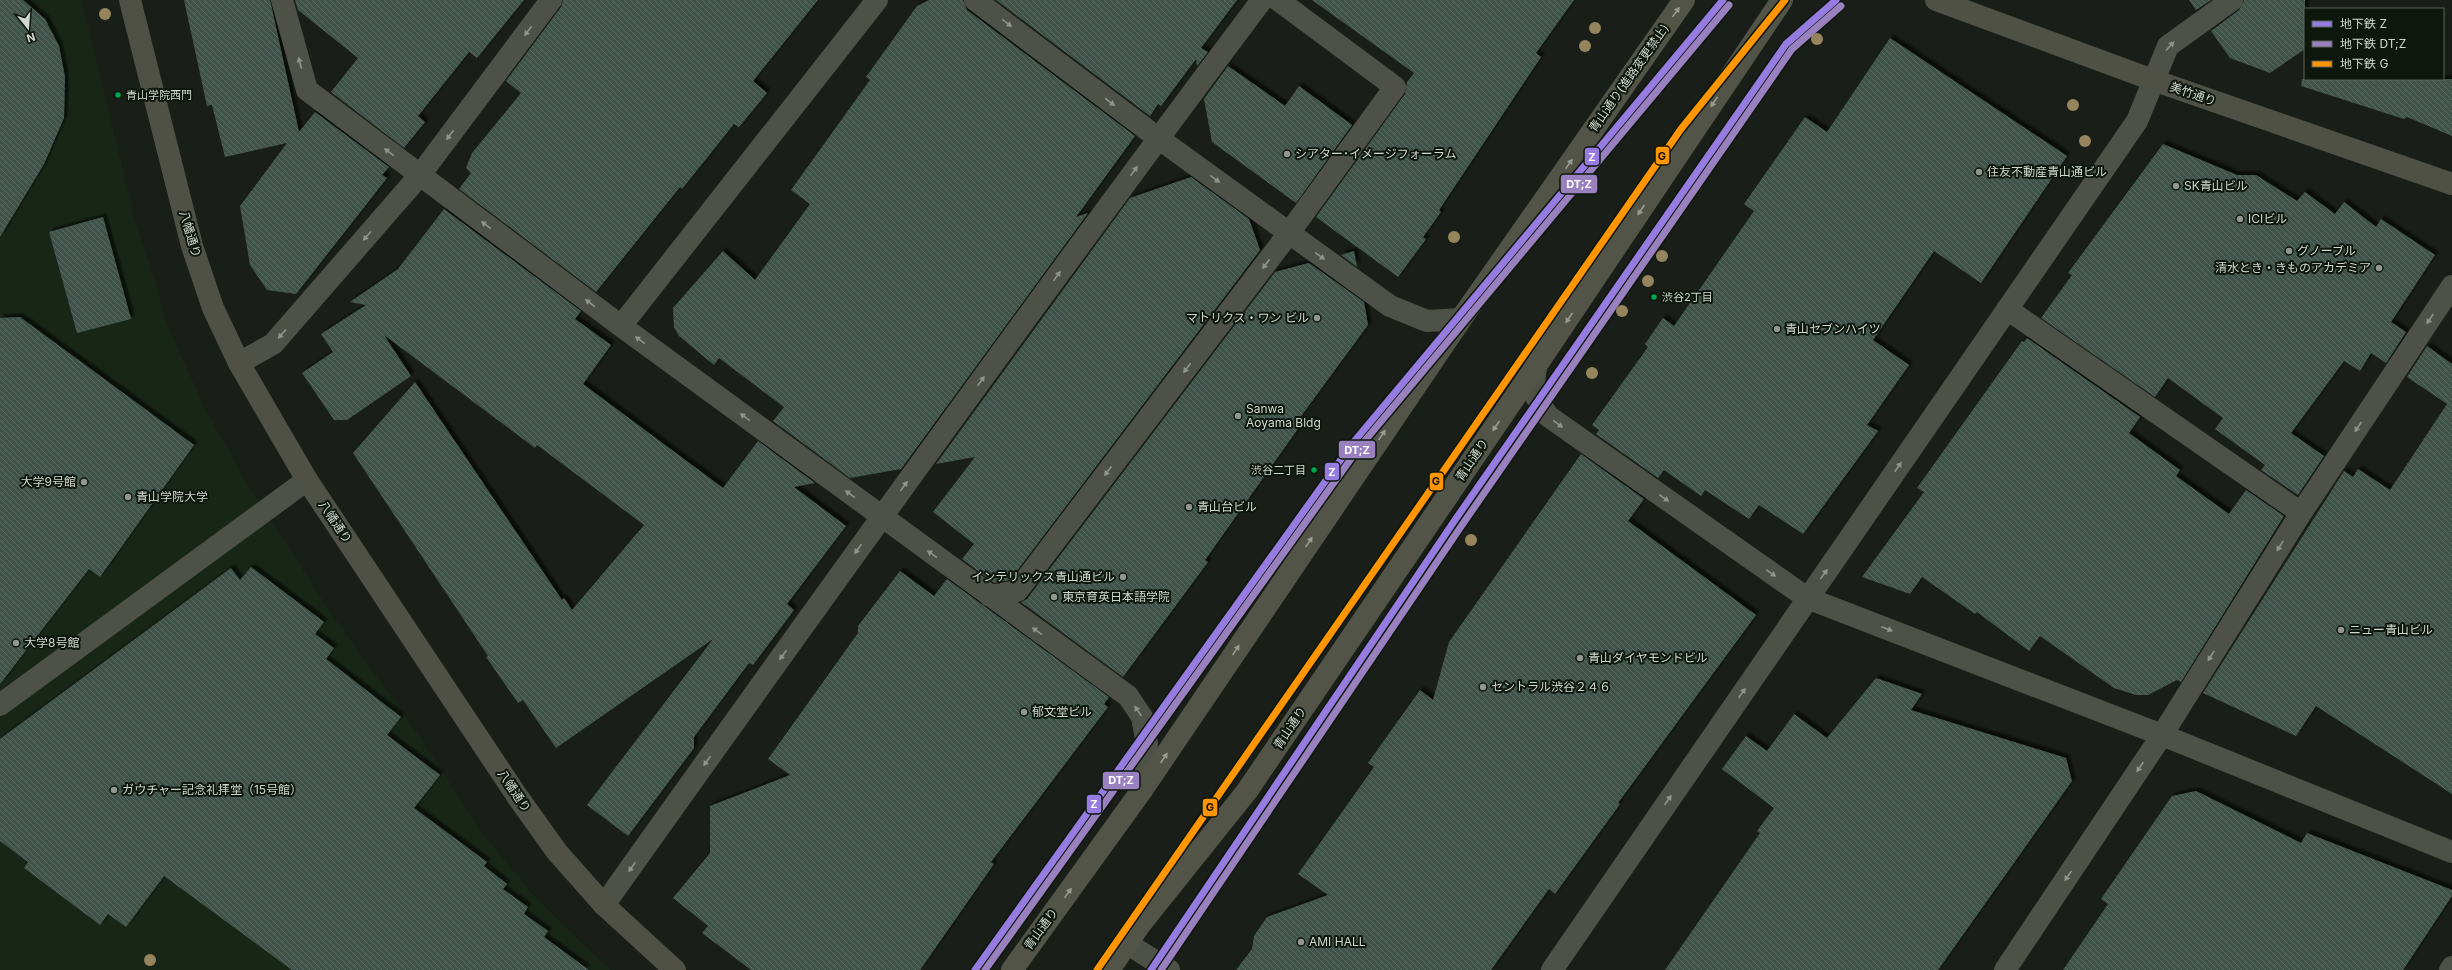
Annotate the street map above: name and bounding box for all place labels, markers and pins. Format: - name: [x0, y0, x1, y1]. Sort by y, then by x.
- place label: 青山学院西門: [126, 88, 192, 102]
- marker: 青山学院西門: [113, 90, 123, 100]
- place label: シアター･イメージフォーラム: [1295, 146, 1456, 161]
- marker: シアター･イメージフォーラム: [1282, 149, 1292, 159]
- place label: 住友不動産青山通ビル: [1987, 164, 2107, 179]
- marker: 住友不動産青山通ビル: [1974, 167, 1984, 177]
- place label: SK青山ビル: [2184, 178, 2248, 193]
- marker: SK青山ビル: [2171, 181, 2181, 191]
- place label: ICIビル: [2248, 211, 2287, 226]
- marker: ICIビル: [2235, 214, 2245, 224]
- place label: グノーブル: [2297, 243, 2356, 258]
- marker: グノーブル: [2284, 246, 2294, 256]
- place label: 清水とき・きものアカデミア: [2215, 260, 2371, 275]
- marker: 清水とき・きものアカデミア: [2374, 263, 2384, 273]
- place label: 渋谷2丁目: [1662, 290, 1713, 304]
- marker: 渋谷2丁目: [1649, 292, 1659, 302]
- place label: マトリクス・ワン ビル: [1186, 310, 1309, 325]
- marker: マトリクス・ワン ビル: [1312, 313, 1322, 323]
- place label: 青山セブンハイツ: [1785, 321, 1881, 336]
- marker: 青山セブンハイツ: [1772, 324, 1782, 334]
- place label: Sanwa Aoyama Bldg: [1246, 401, 1321, 430]
- marker: Sanwa Aoyama Bldg: [1233, 411, 1243, 421]
- place label: 渋谷二丁目: [1251, 463, 1306, 477]
- marker: 渋谷二丁目: [1309, 465, 1319, 475]
- place label: 大学9号館: [21, 474, 76, 489]
- marker: 大学9号館: [79, 477, 89, 487]
- place label: 青山学院大学: [136, 489, 208, 504]
- marker: 青山学院大学: [123, 492, 133, 502]
- place label: 青山台ビル: [1197, 499, 1257, 514]
- marker: 青山台ビル: [1184, 502, 1194, 512]
- place label: インテリックス青山通ビル: [971, 569, 1115, 584]
- marker: インテリックス青山通ビル: [1118, 572, 1128, 582]
- place label: 東京育英日本語学院: [1062, 589, 1170, 604]
- marker: 東京育英日本語学院: [1049, 592, 1059, 602]
- place label: ニュー青山ビル: [2349, 622, 2433, 637]
- marker: ニュー青山ビル: [2336, 625, 2346, 635]
- place label: 大学8号館: [24, 635, 79, 650]
- marker: 大学8号館: [11, 638, 21, 648]
- place label: 青山ダイヤモンドビル: [1588, 650, 1708, 665]
- marker: 青山ダイヤモンドビル: [1575, 653, 1585, 663]
- place label: セントラル渋谷２４６: [1491, 679, 1611, 694]
- marker: セントラル渋谷２４６: [1478, 682, 1488, 692]
- place label: 郁文堂ビル: [1032, 704, 1092, 719]
- marker: 郁文堂ビル: [1019, 707, 1029, 717]
- place label: ガウチャー記念礼拝堂（15号館）: [122, 782, 302, 797]
- marker: ガウチャー記念礼拝堂（15号館）: [109, 785, 119, 795]
- place label: AMI HALL: [1309, 934, 1366, 949]
- marker: AMI HALL: [1296, 937, 1306, 947]

